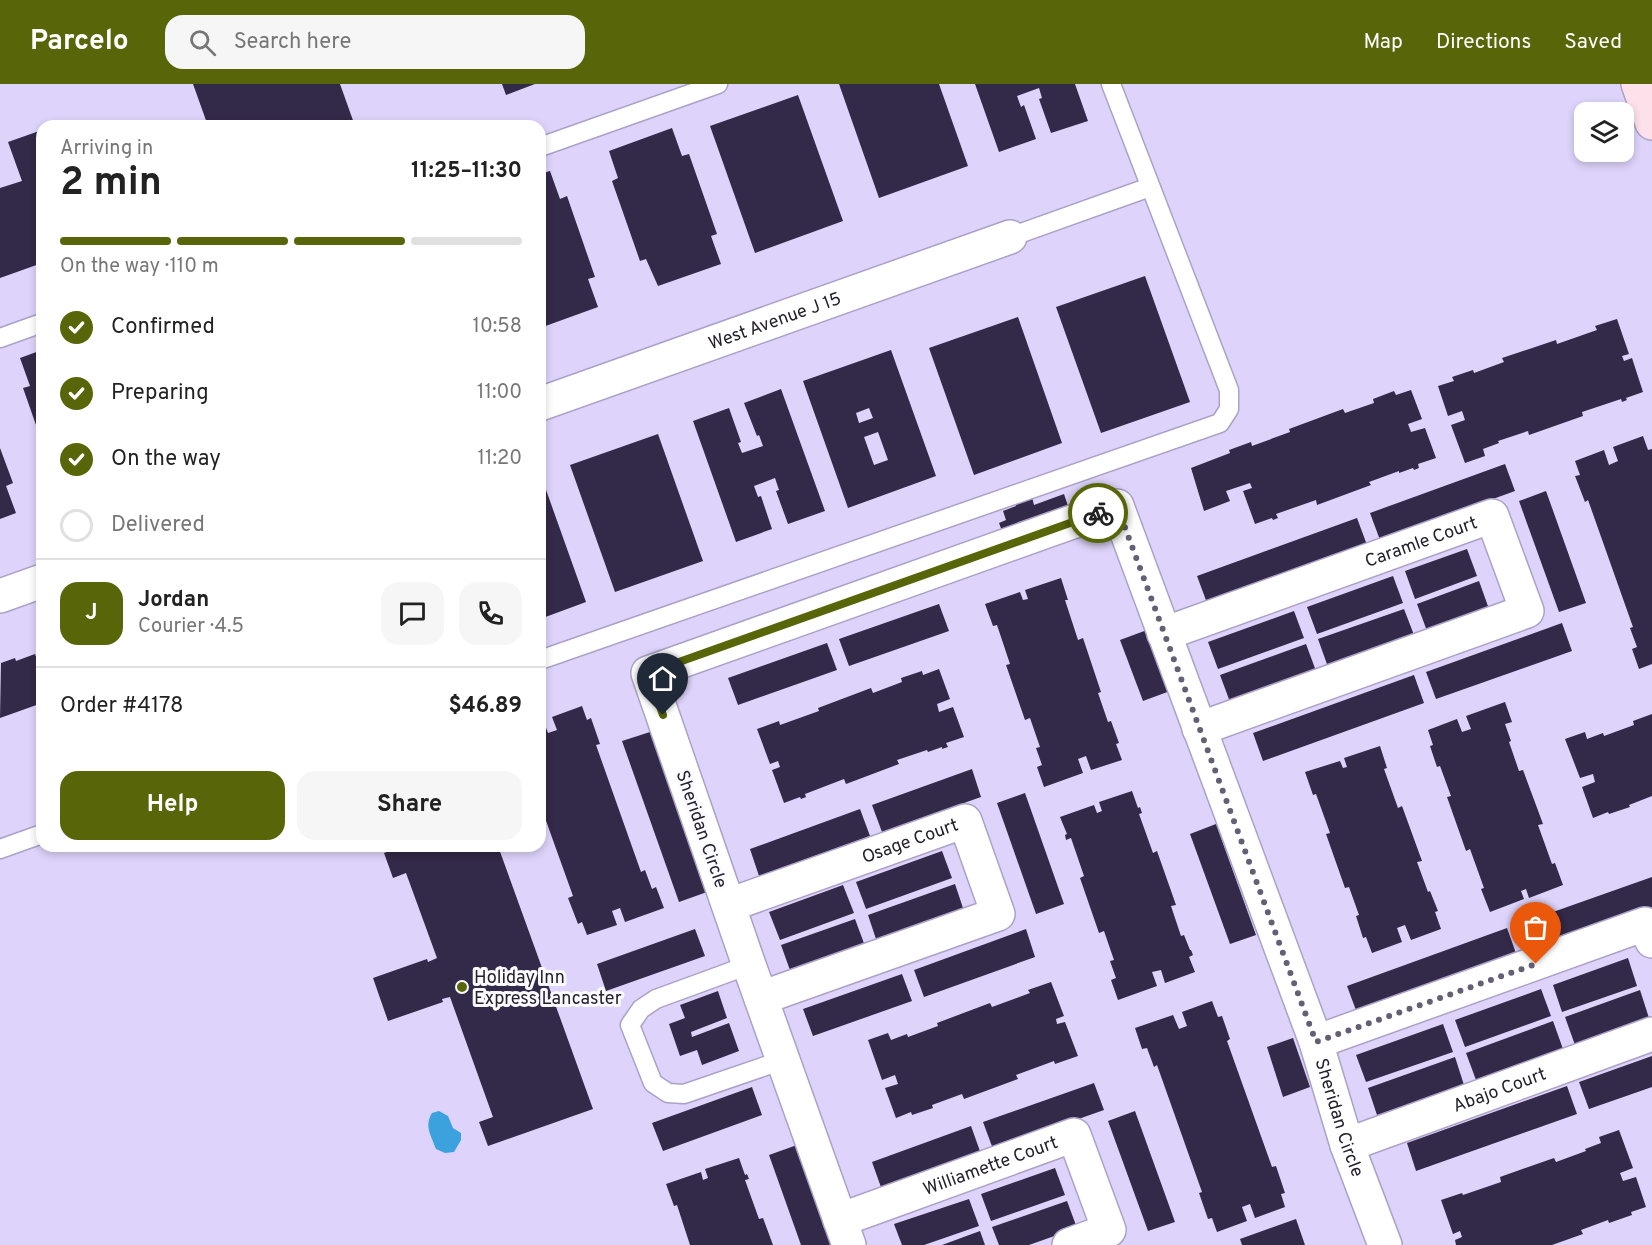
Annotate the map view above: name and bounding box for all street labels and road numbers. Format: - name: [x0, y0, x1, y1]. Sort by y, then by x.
- street label: West Avenue J 15: [706, 288, 845, 356]
- street label: Caramle Court: [1362, 512, 1481, 574]
- street label: Sheridan Circle: [670, 768, 731, 891]
- street label: Osage Court: [859, 814, 962, 870]
- street label: Sheridan Circle: [1309, 1056, 1368, 1181]
- street label: Abajo Court: [1450, 1064, 1550, 1119]
- street label: Williamette Court: [920, 1132, 1061, 1202]

